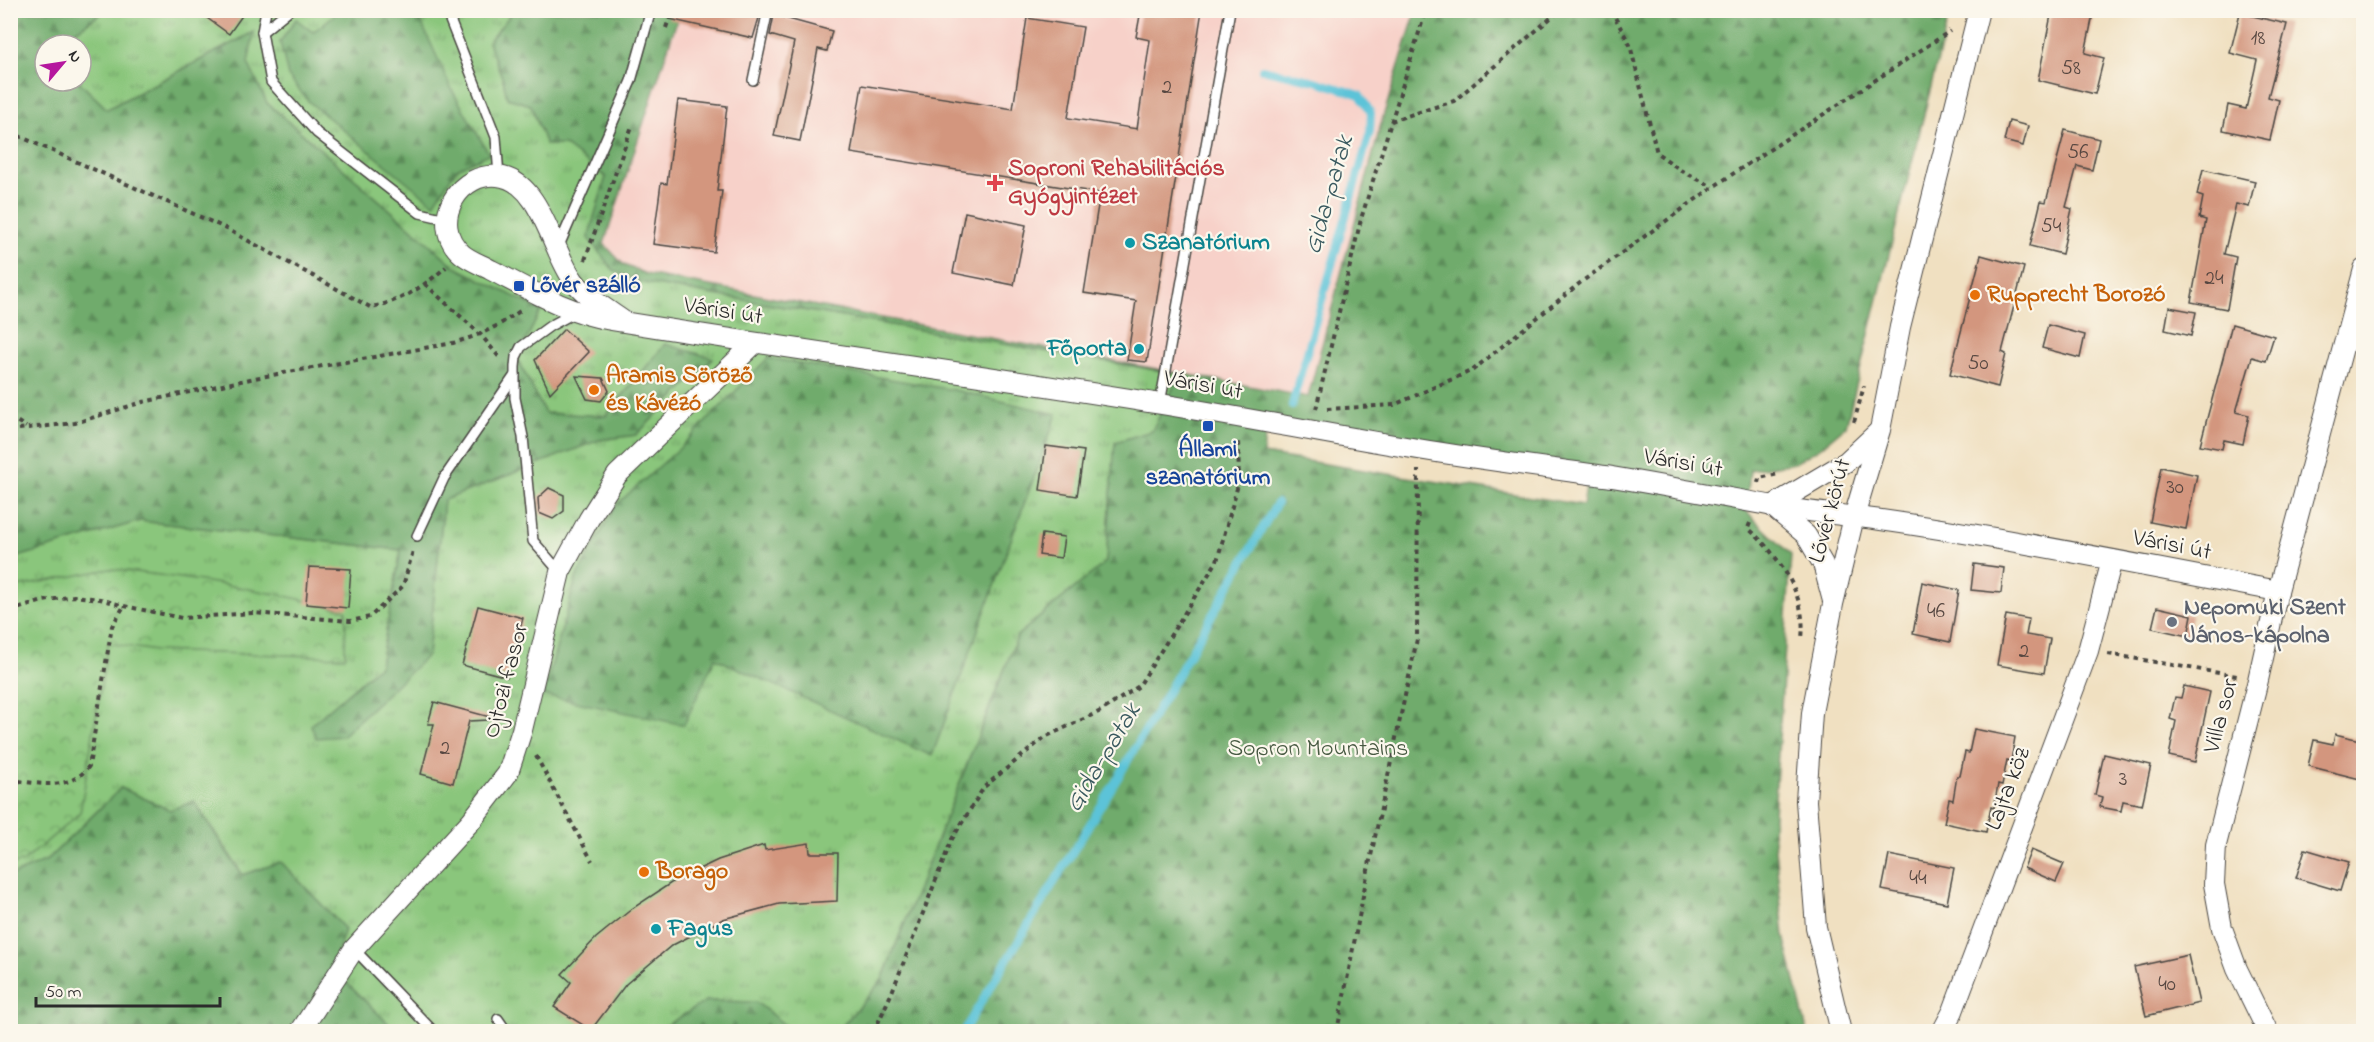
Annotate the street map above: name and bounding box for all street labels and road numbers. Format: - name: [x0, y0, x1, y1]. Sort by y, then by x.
- street label: Várisi út: [680, 288, 765, 335]
- street label: Várisi út: [1160, 362, 1245, 410]
- street label: Várisi út: [1640, 440, 1725, 488]
- street label: Lővér körút: [1800, 455, 1862, 567]
- street label: Várisi út: [2129, 521, 2214, 571]
- street label: Ojtozi fasor: [475, 619, 539, 742]
- street label: Villa sor: [2195, 674, 2249, 758]
- street label: Lajta köz: [1977, 741, 2041, 836]

